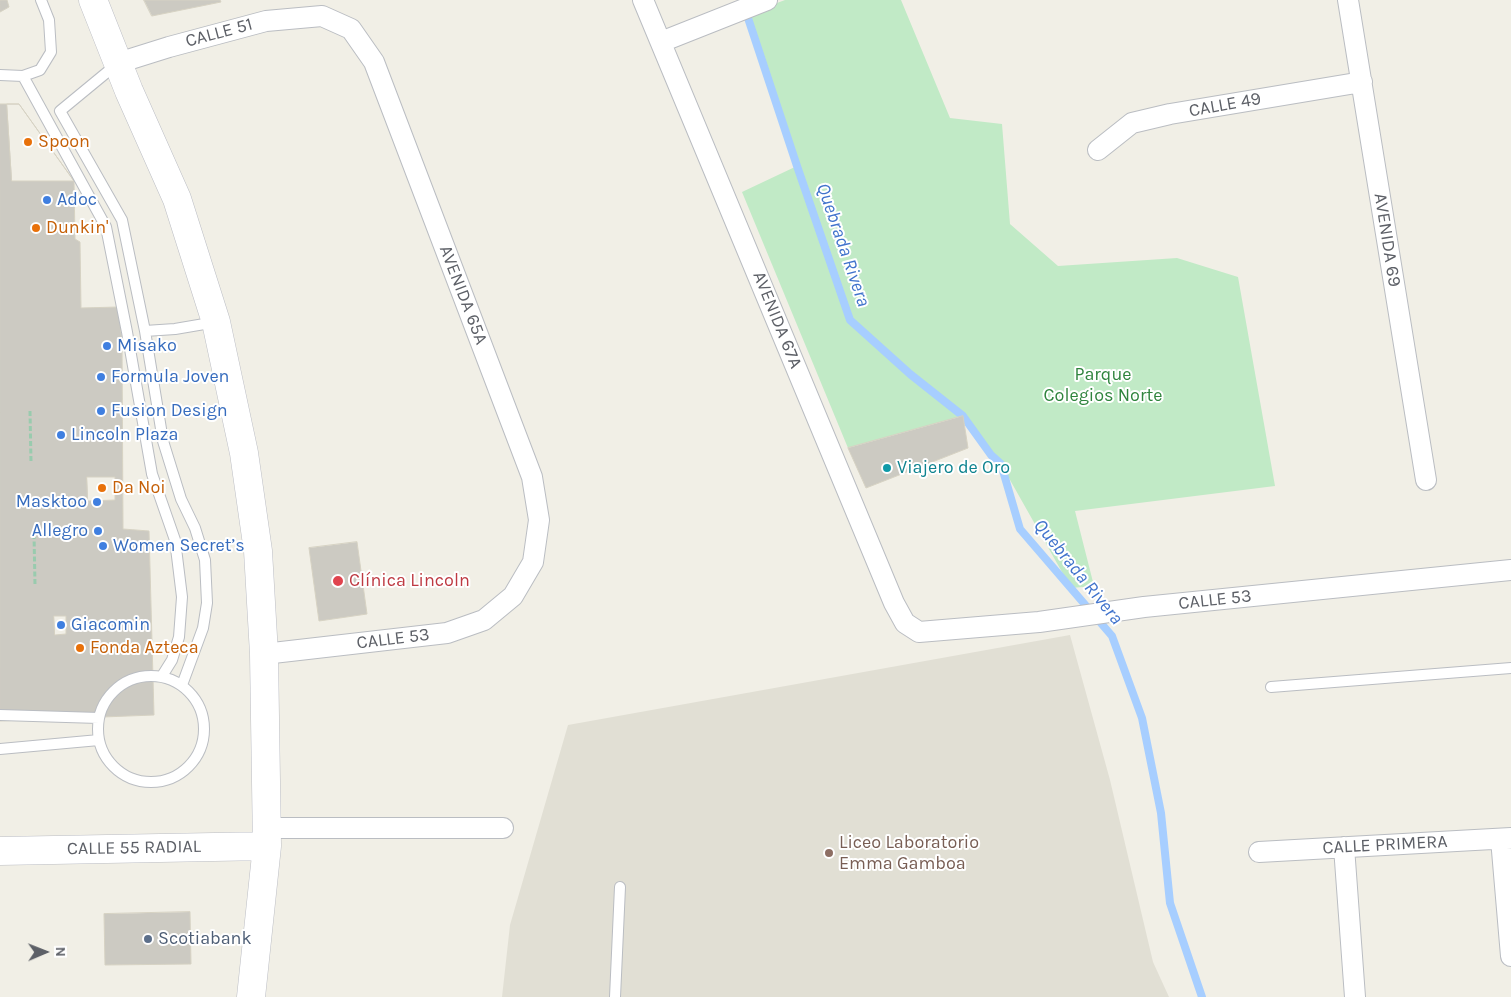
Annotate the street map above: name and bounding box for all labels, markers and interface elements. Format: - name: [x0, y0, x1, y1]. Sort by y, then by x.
- street label: CALLE 51: [183, 14, 255, 52]
- street label: CALLE 49: [1187, 88, 1263, 122]
- place label: Spoon: [38, 131, 90, 153]
- marker: Spoon: [22, 136, 34, 148]
- water label: Quebrada Rivera: [811, 180, 875, 310]
- place label: Adoc: [57, 189, 97, 211]
- street label: AVENIDA 69: [1369, 192, 1405, 288]
- marker: Adoc: [41, 194, 53, 206]
- place label: Dunkin': [46, 217, 108, 239]
- marker: Dunkin': [30, 222, 42, 234]
- street label: AVENIDA 65A: [434, 242, 492, 348]
- street label: AVENIDA 67A: [748, 268, 806, 372]
- place label: Misako: [117, 335, 177, 357]
- marker: Misako: [101, 340, 113, 352]
- park label: Parque Colegios Norte: [1044, 364, 1162, 406]
- place label: Formula Joven: [111, 366, 229, 388]
- marker: Formula Joven: [95, 371, 107, 383]
- place label: Fusion Design: [111, 400, 228, 422]
- marker: Fusion Design: [95, 405, 107, 417]
- place label: Lincoln Plaza: [71, 424, 178, 446]
- marker: Lincoln Plaza: [55, 429, 67, 441]
- place label: Viajero de Oro: [897, 457, 1010, 479]
- marker: Viajero de Oro: [881, 462, 893, 474]
- place label: Da Noi: [112, 477, 166, 499]
- marker: Da Noi: [96, 482, 108, 494]
- place label: Masktoo: [16, 491, 87, 513]
- marker: Masktoo: [91, 496, 103, 508]
- water label: Quebrada Rivera: [1028, 515, 1128, 629]
- place label: Allegro: [32, 520, 88, 542]
- marker: Allegro: [92, 525, 104, 537]
- place label: Women Secret’s: [113, 535, 245, 557]
- marker: Women Secret’s: [97, 540, 109, 552]
- place label: Clínica Lincoln: [349, 570, 470, 592]
- marker: Clínica Lincoln: [331, 574, 345, 588]
- street label: CALLE 53: [1177, 585, 1253, 615]
- place label: Giacomin: [71, 614, 150, 636]
- marker: Giacomin: [55, 619, 67, 631]
- street label: CALLE 53: [355, 624, 431, 654]
- place label: Fonda Azteca: [90, 637, 199, 659]
- marker: Fonda Azteca: [74, 642, 86, 654]
- street label: CALLE PRIMERA: [1322, 831, 1448, 859]
- place label: Liceo Laboratorio Emma Gamboa: [839, 832, 979, 874]
- street label: CALLE 55 RADIAL: [67, 836, 201, 860]
- marker: Liceo Laboratorio Emma Gamboa: [823, 847, 835, 859]
- north arrow: [20, 927, 70, 977]
- place label: Scotiabank: [158, 928, 252, 950]
- marker: Scotiabank: [142, 933, 154, 945]
- text: N: [52, 947, 69, 957]

